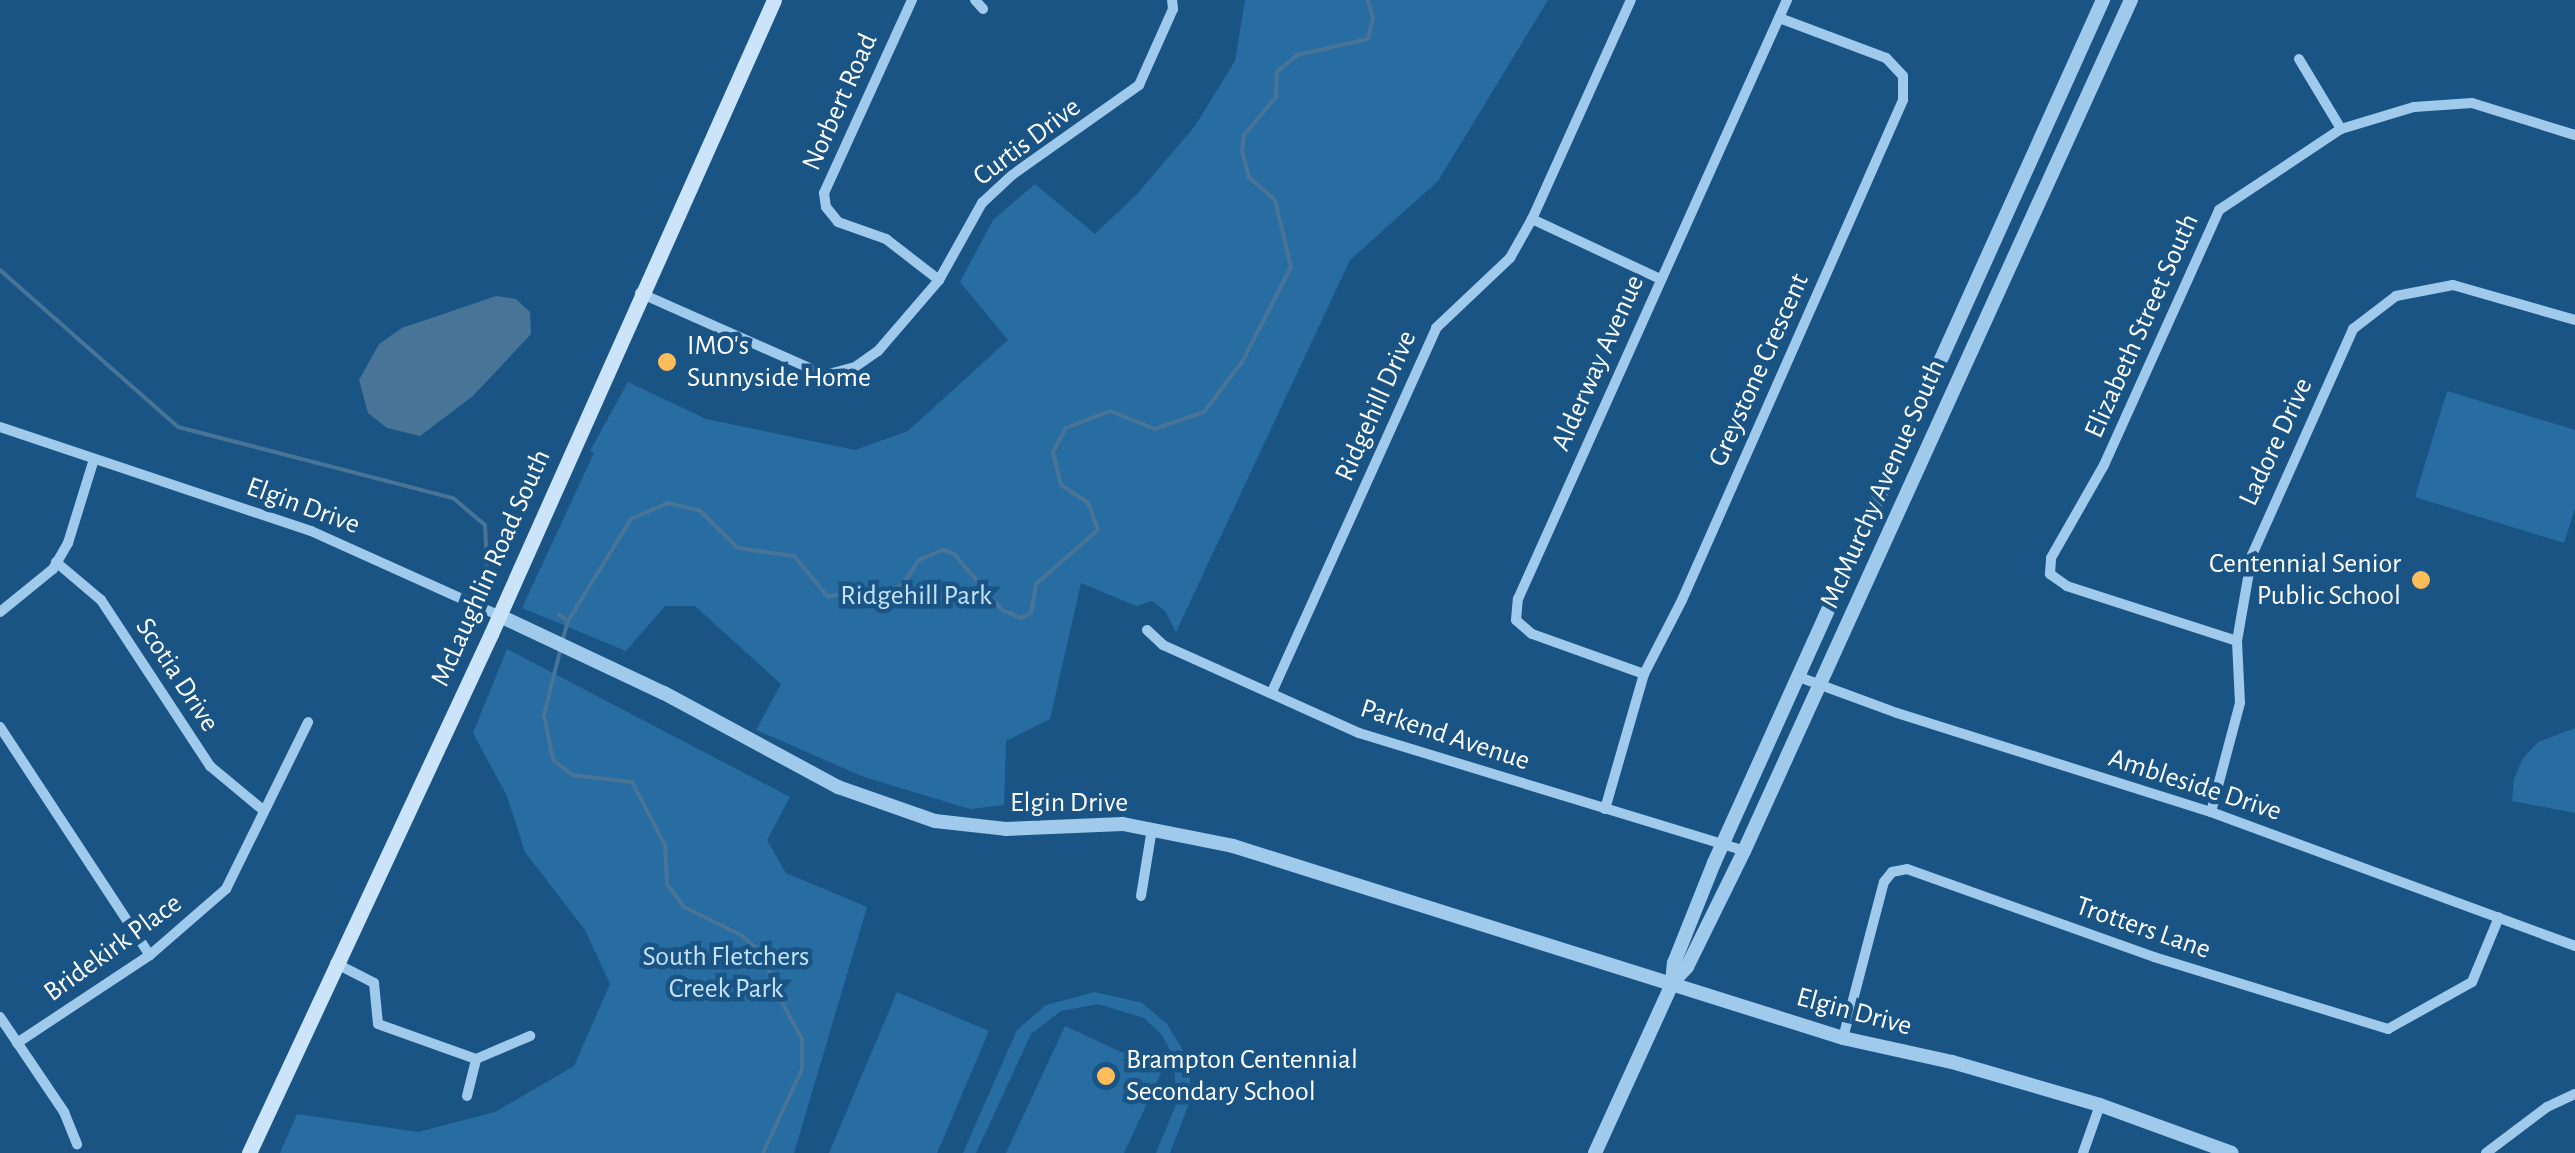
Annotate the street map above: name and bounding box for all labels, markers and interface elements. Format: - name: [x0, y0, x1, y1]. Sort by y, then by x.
- street label: Norbert Road: [795, 28, 885, 176]
- street label: Curtis Drive: [967, 91, 1087, 193]
- street label: Elizabeth Street South: [2077, 209, 2207, 443]
- street label: Greystone Crescent: [1701, 268, 1817, 472]
- street label: Alderway Avenue: [1544, 270, 1652, 456]
- street label: Ridgehill Drive: [1328, 325, 1424, 487]
- place label: IMO's Sunnyside Home: [687, 329, 871, 395]
- marker: IMO's Sunnyside Home: [656, 351, 678, 373]
- street label: McMurchy Avenue South: [1813, 354, 1953, 614]
- street label: Ladore Drive: [2232, 373, 2320, 511]
- street label: McLaughlin Road South: [424, 444, 558, 692]
- street label: Elgin Drive: [242, 470, 364, 542]
- place label: Centennial Senior Public School: [2209, 547, 2401, 613]
- marker: Centennial Senior Public School: [2410, 569, 2432, 591]
- park label: Ridgehill Park: [840, 579, 992, 613]
- street label: Scotia Drive: [128, 612, 226, 738]
- street label: Parkend Avenue: [1356, 692, 1534, 778]
- street label: Ambleside Drive: [2104, 741, 2286, 829]
- street label: Elgin Drive: [1010, 786, 1128, 820]
- street label: Bridekirk Place: [38, 887, 188, 1009]
- street label: Trotters Lane: [2071, 889, 2215, 967]
- park label: South Fletchers Creek Park: [643, 940, 809, 1006]
- street label: Elgin Drive: [1793, 980, 1915, 1044]
- place label: Brampton Centennial Secondary School: [1126, 1043, 1358, 1109]
- marker: Brampton Centennial Secondary School: [1095, 1065, 1117, 1087]

